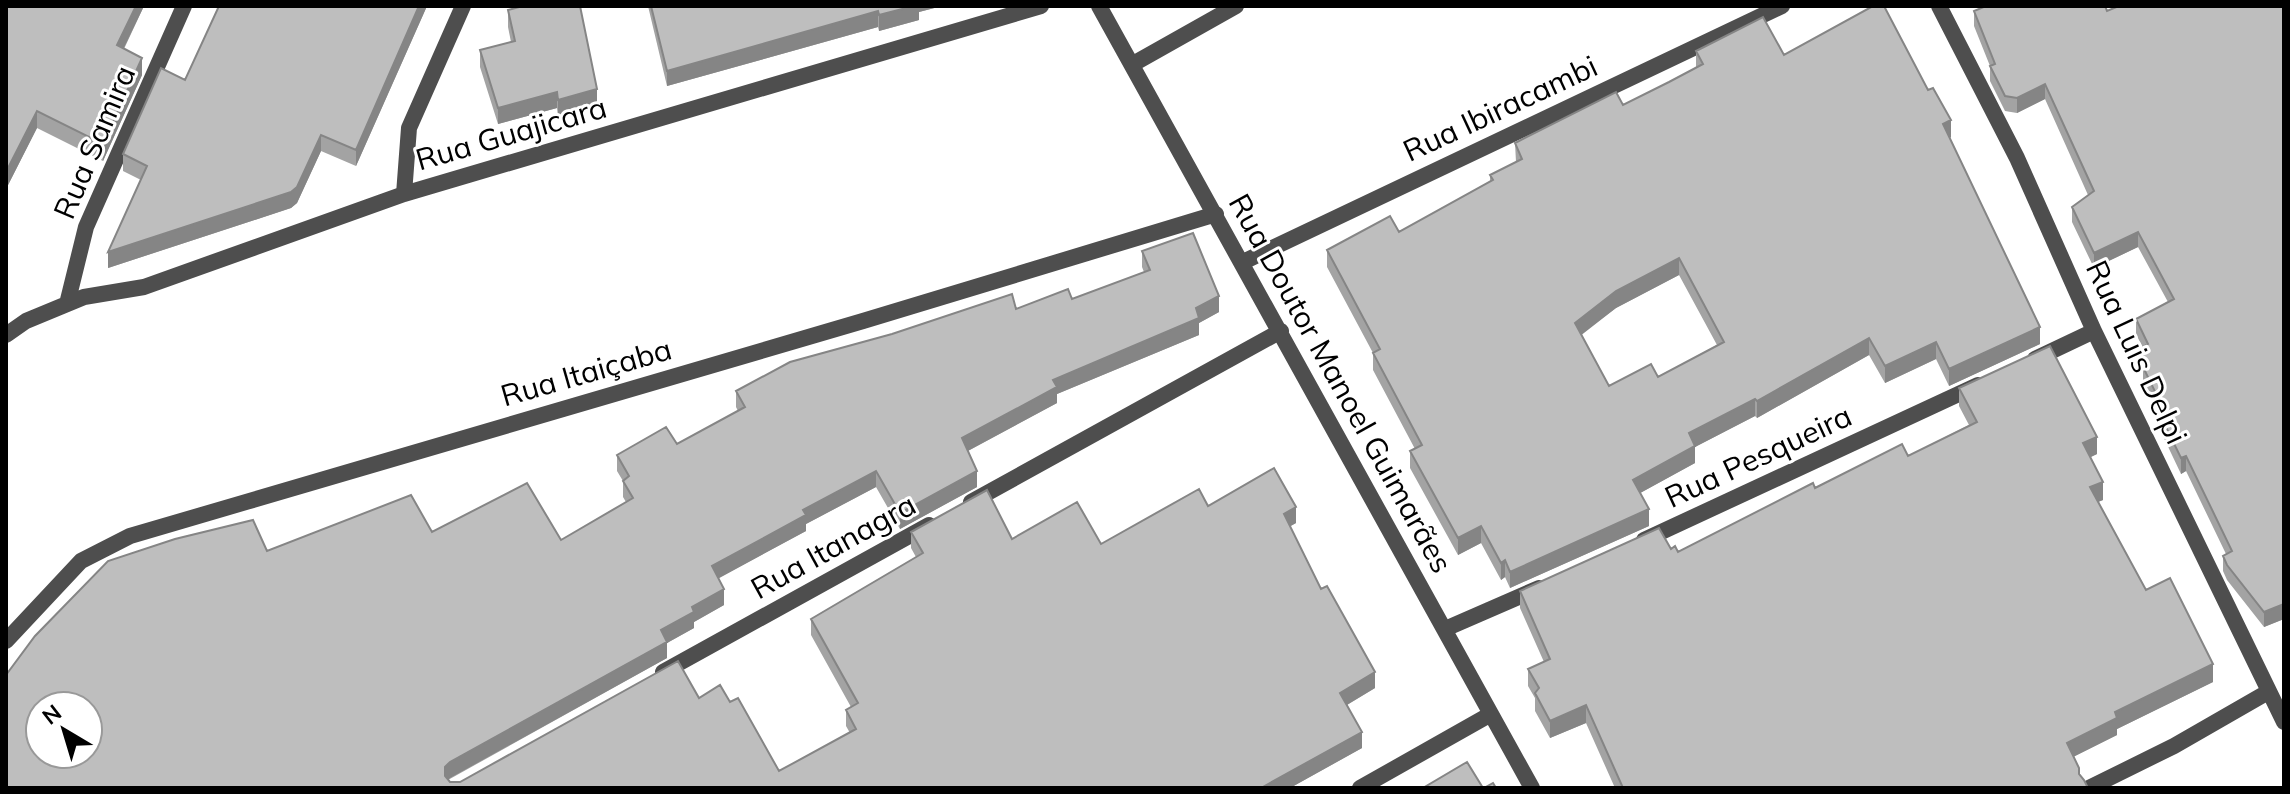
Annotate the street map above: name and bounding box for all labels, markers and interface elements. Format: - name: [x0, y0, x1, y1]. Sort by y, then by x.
- street label: Rua Ibiracambi: [1397, 46, 1603, 170]
- street label: Rua Samira: [45, 60, 143, 224]
- street label: Rua Guajicara: [411, 88, 611, 178]
- street label: Rua Doutor Manoel Guimarães: [1221, 187, 1461, 579]
- street label: Rua Luis Delpi: [2078, 254, 2196, 450]
- street label: Rua Itaiçaba: [496, 329, 676, 415]
- street label: Rua Pesqueira: [1659, 396, 1857, 516]
- street label: Rua Itanagra: [744, 485, 922, 607]
- north arrow: [24, 690, 104, 770]
- text: N: [37, 698, 67, 730]

